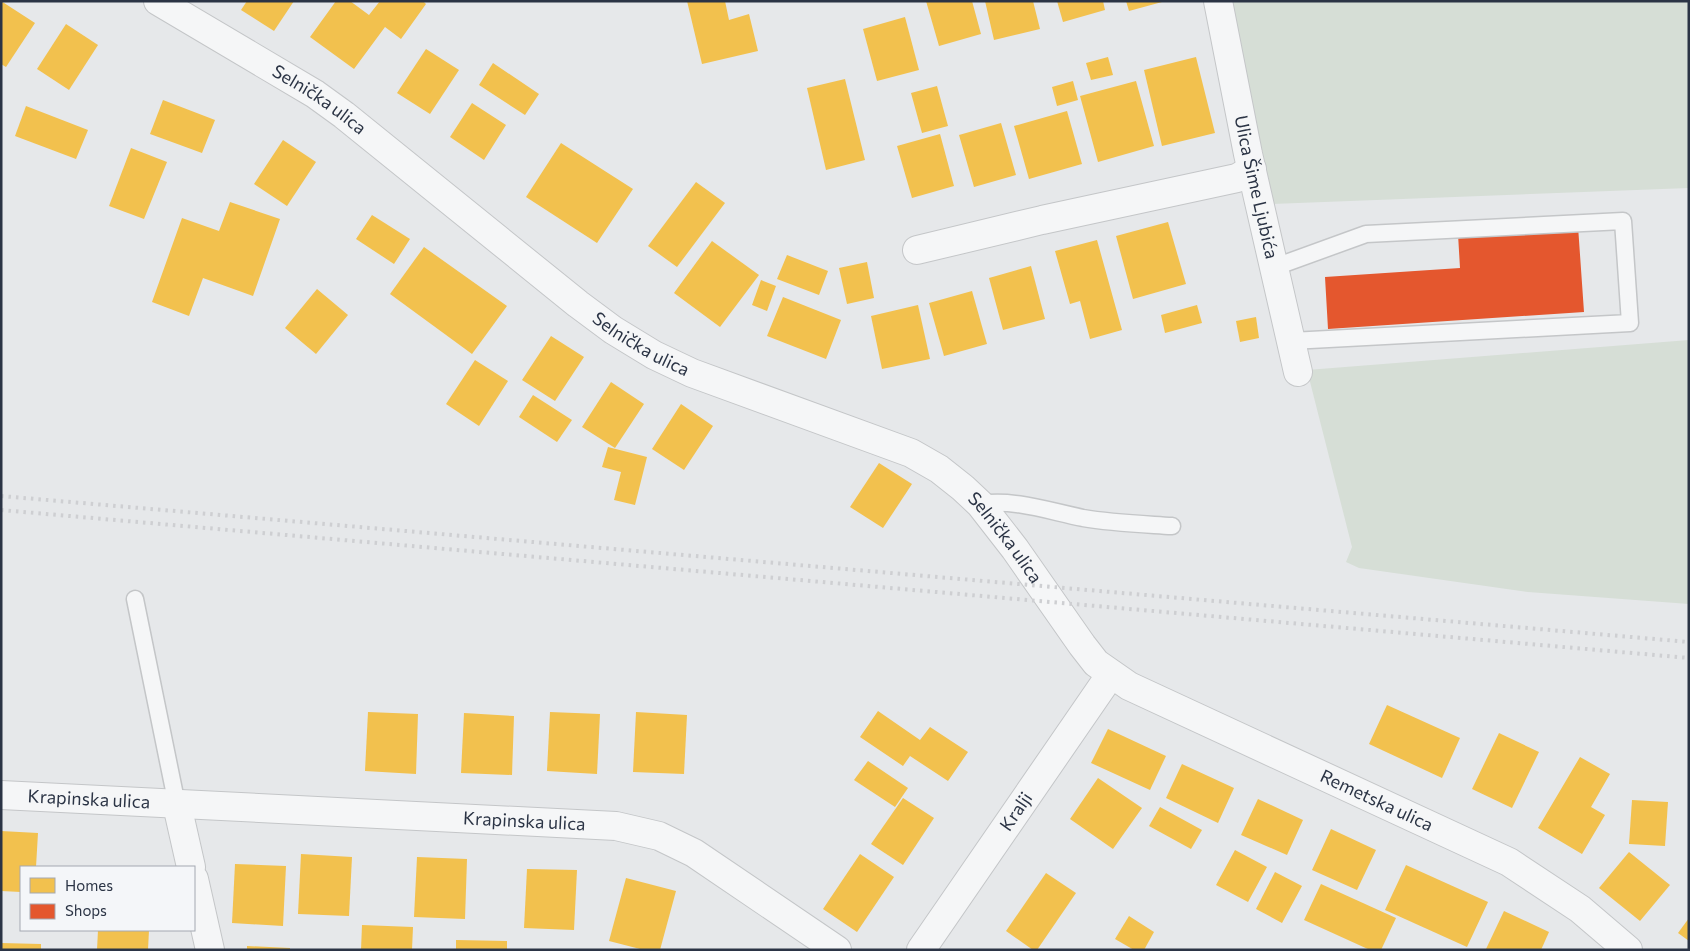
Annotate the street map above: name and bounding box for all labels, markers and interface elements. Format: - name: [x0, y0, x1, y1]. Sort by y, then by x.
- street label: Selnička ulica: [269, 59, 371, 139]
- street label: Ulica Šime Ljubića: [1231, 113, 1284, 261]
- street label: Selnička ulica: [589, 307, 693, 380]
- street label: Selnička ulica: [964, 487, 1047, 587]
- street label: Remetska ulica: [1317, 764, 1437, 835]
- street label: Krapinska ulica: [27, 784, 151, 813]
- street label: Kralji: [994, 787, 1036, 835]
- street label: Krapinska ulica: [463, 806, 586, 834]
- legend: [20, 866, 195, 931]
- text: Homes: [65, 876, 113, 894]
- text: Shops: [65, 901, 107, 919]

